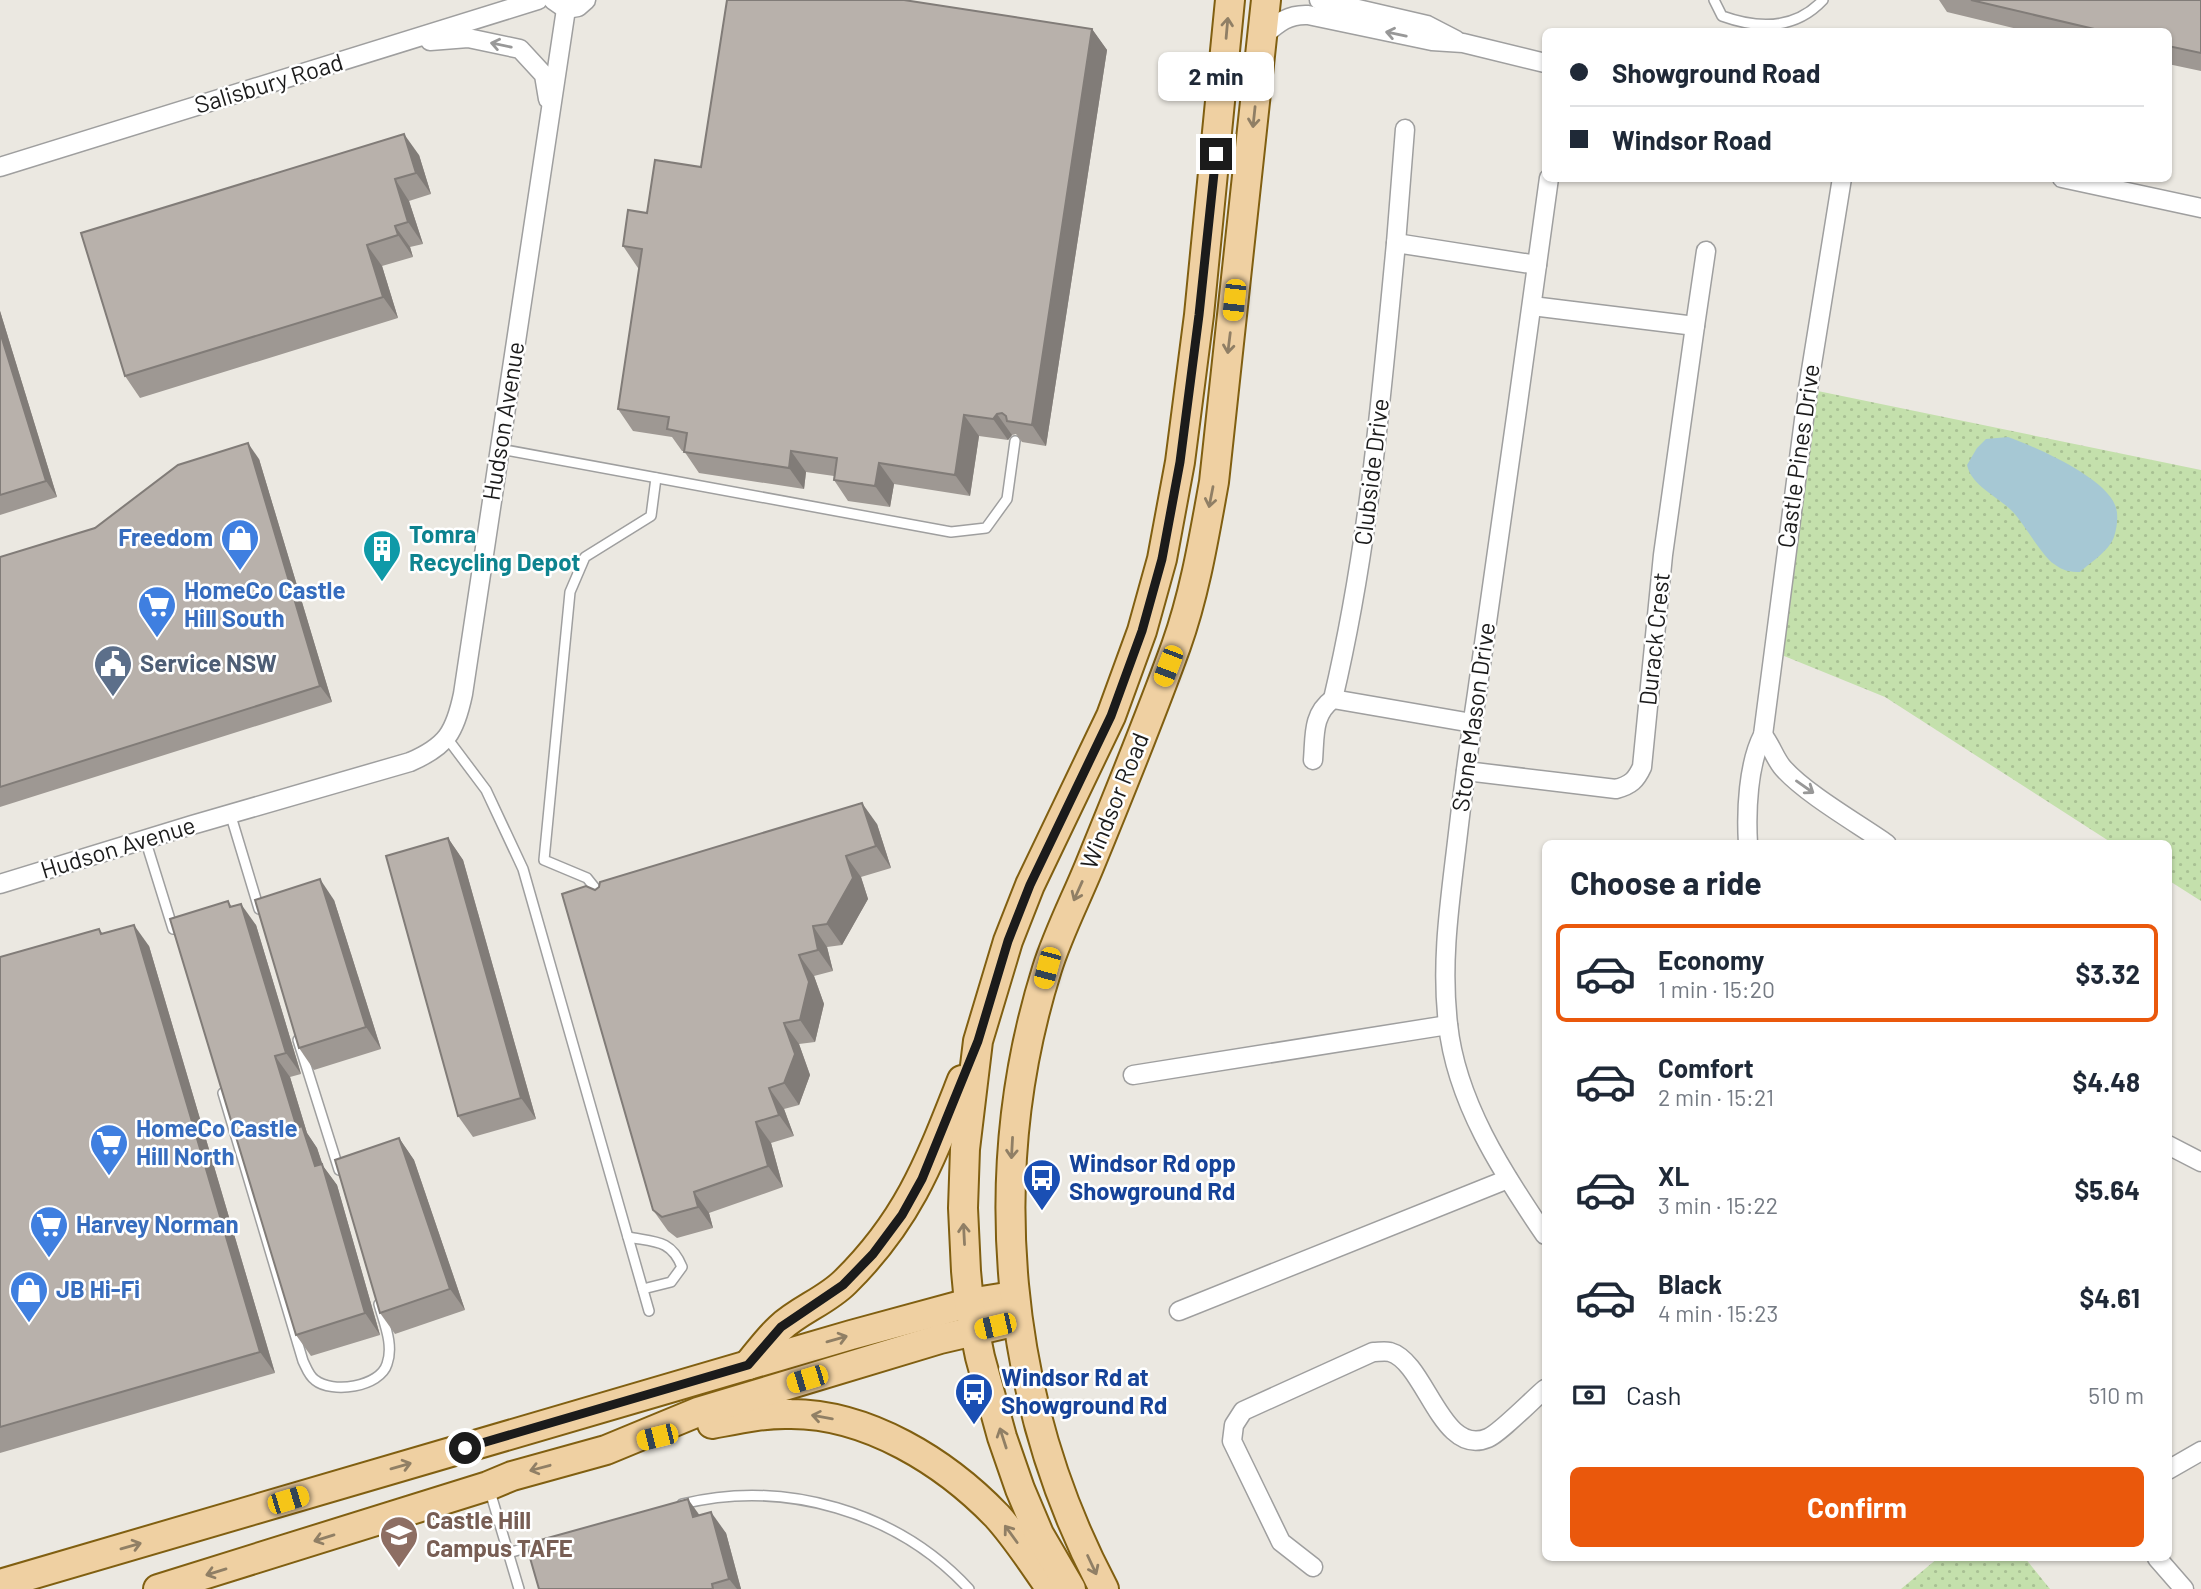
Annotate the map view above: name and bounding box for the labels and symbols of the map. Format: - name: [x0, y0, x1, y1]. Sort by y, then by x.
- one-way arrow: [1221, 17, 1234, 40]
- one-way arrow: [1385, 26, 1408, 40]
- one-way arrow: [490, 37, 513, 51]
- street label: Salisbury Road: [191, 46, 346, 119]
- callout: 2 min: [1158, 52, 1274, 102]
- one-way arrow: [1247, 105, 1260, 127]
- route end: [1200, 138, 1232, 170]
- car: [1222, 278, 1247, 322]
- one-way arrow: [1223, 331, 1236, 354]
- street label: Hudson Avenue: [476, 339, 529, 502]
- street label: Castle Pines Drive: [1770, 362, 1825, 550]
- street label: Clubside Drive: [1347, 397, 1394, 547]
- one-way arrow: [1204, 485, 1217, 508]
- shop icon: Freedom: [219, 517, 261, 572]
- place label: Tomra Recycling Depot: [409, 519, 580, 576]
- place label: Freedom: [118, 522, 213, 551]
- building icon: Tomra Recycling Depot: [361, 528, 403, 583]
- street label: Durack Crest: [1632, 571, 1675, 707]
- place label: HomeCo Castle Hill South: [184, 575, 346, 632]
- supermarket icon: HomeCo Castle Hill South: [136, 584, 178, 639]
- street label: Stone Mason Drive: [1445, 620, 1500, 813]
- public building icon: Service NSW: [92, 643, 134, 698]
- car: [1151, 643, 1186, 689]
- place label: Service NSW: [140, 648, 277, 677]
- street label: Windsor Road: [1073, 728, 1154, 873]
- one-way arrow: [1795, 780, 1814, 794]
- street label: Hudson Avenue: [37, 809, 198, 884]
- one-way arrow: [1071, 880, 1084, 902]
- car: [1032, 945, 1063, 991]
- place label: HomeCo Castle Hill North: [136, 1113, 298, 1170]
- supermarket icon: HomeCo Castle Hill North: [88, 1122, 130, 1177]
- one-way arrow: [1005, 1136, 1018, 1159]
- place label: Windsor Rd opp Showground Rd: [1069, 1148, 1236, 1205]
- bus stop icon: Windsor Rd opp Showground Rd: [1021, 1157, 1063, 1212]
- supermarket icon: Harvey Norman: [28, 1204, 70, 1259]
- place label: Harvey Norman: [76, 1209, 239, 1238]
- one-way arrow: [958, 1223, 971, 1246]
- shop icon: JB Hi-Fi: [8, 1269, 50, 1324]
- place label: JB Hi-Fi: [56, 1274, 140, 1303]
- car: [973, 1311, 1018, 1341]
- one-way arrow: [826, 1331, 848, 1344]
- place label: Windsor Rd at Showground Rd: [1001, 1362, 1167, 1419]
- car: [784, 1363, 831, 1395]
- bus stop icon: Windsor Rd at Showground Rd: [953, 1371, 995, 1426]
- one-way arrow: [811, 1410, 834, 1423]
- car: [635, 1422, 680, 1452]
- one-way arrow: [995, 1427, 1008, 1449]
- route start: [449, 1432, 481, 1464]
- one-way arrow: [390, 1459, 412, 1472]
- one-way arrow: [529, 1462, 552, 1475]
- car: [265, 1484, 312, 1516]
- place label: Castle Hill Campus TAFE: [426, 1505, 573, 1562]
- school or university icon: Castle Hill Campus TAFE: [378, 1514, 420, 1569]
- one-way arrow: [1003, 1525, 1018, 1544]
- one-way arrow: [313, 1532, 335, 1545]
- one-way arrow: [120, 1538, 142, 1551]
- one-way arrow: [1086, 1554, 1099, 1575]
- one-way arrow: [205, 1566, 227, 1579]

